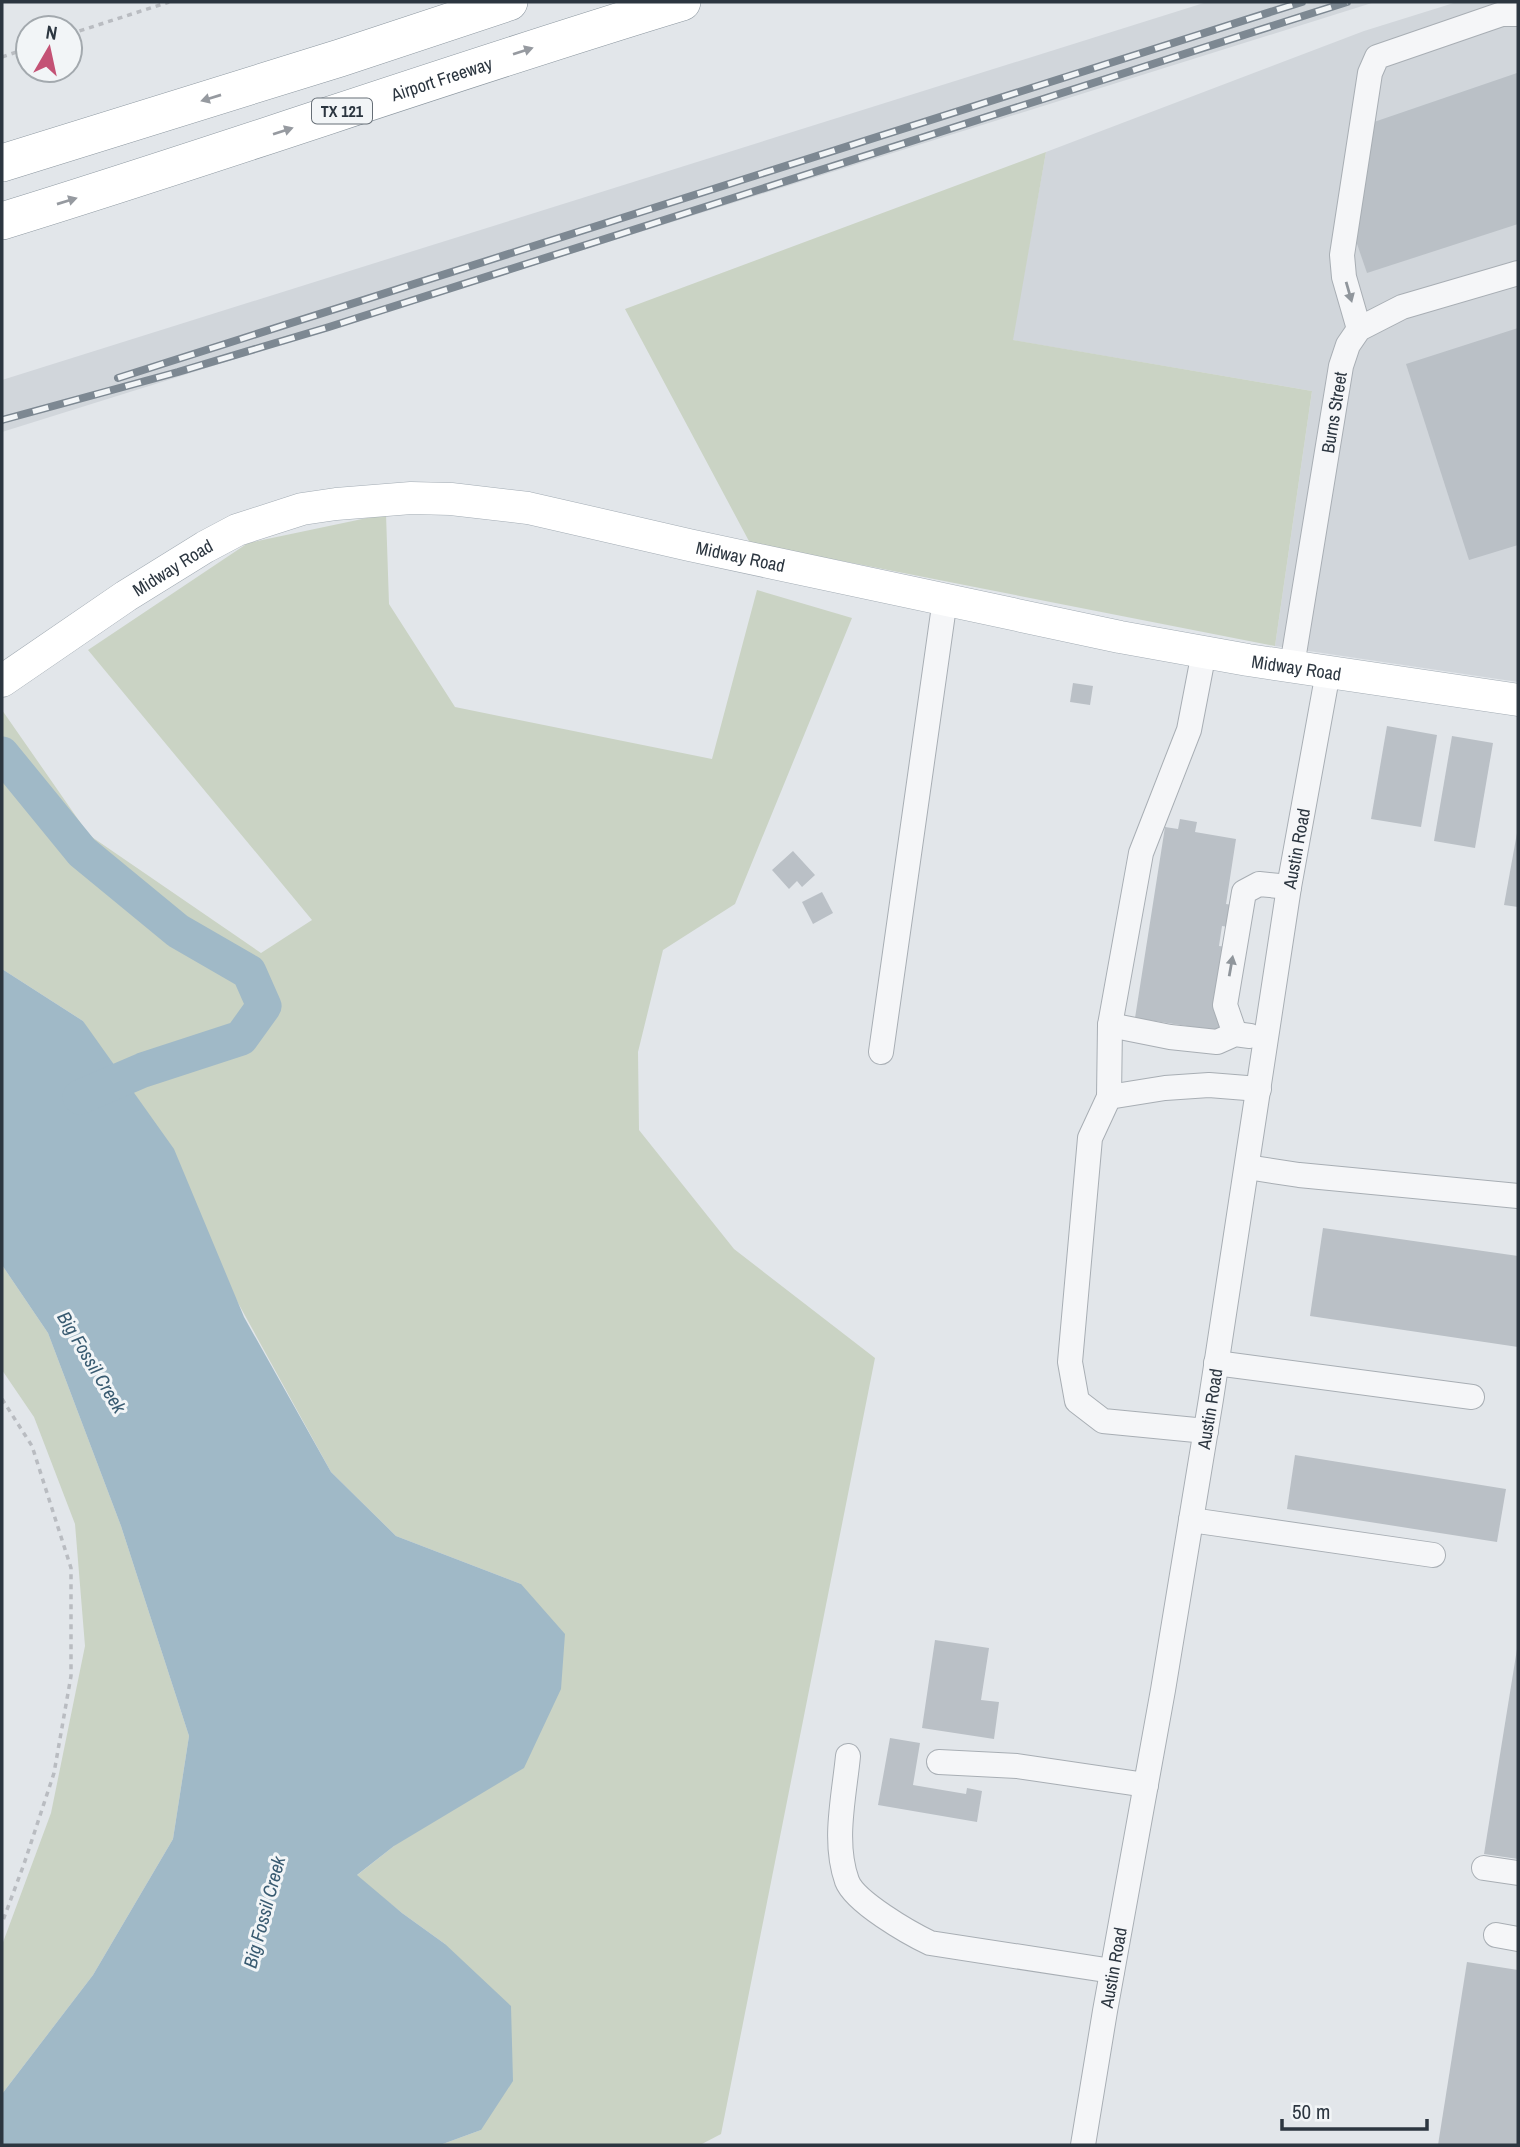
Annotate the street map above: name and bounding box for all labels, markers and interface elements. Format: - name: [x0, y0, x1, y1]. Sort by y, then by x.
- north arrow: [14, 14, 84, 84]
- text: N: [44, 18, 59, 46]
- one-way arrow: [512, 45, 533, 56]
- street label: Airport Freeway: [387, 50, 496, 107]
- one-way arrow: [200, 93, 221, 104]
- road number: TX 121: [312, 99, 372, 124]
- one-way arrow: [273, 125, 294, 135]
- one-way arrow: [57, 195, 78, 206]
- one-way arrow: [1344, 282, 1354, 303]
- street label: Burns Street: [1314, 370, 1352, 455]
- street label: Midway Road: [127, 533, 217, 602]
- street label: Midway Road: [694, 534, 787, 578]
- street label: Midway Road: [1250, 648, 1343, 686]
- street label: Austin Road: [1276, 806, 1316, 892]
- one-way arrow: [1226, 955, 1237, 977]
- water label: Big Fossil Creek: [51, 1306, 133, 1419]
- street label: Austin Road: [1190, 1367, 1228, 1452]
- water label: Big Fossil Creek: [237, 1852, 292, 1971]
- street label: Austin Road: [1093, 1925, 1132, 2011]
- scale bar: [1282, 2088, 1427, 2132]
- text: 50 m: [1292, 2097, 1330, 2126]

